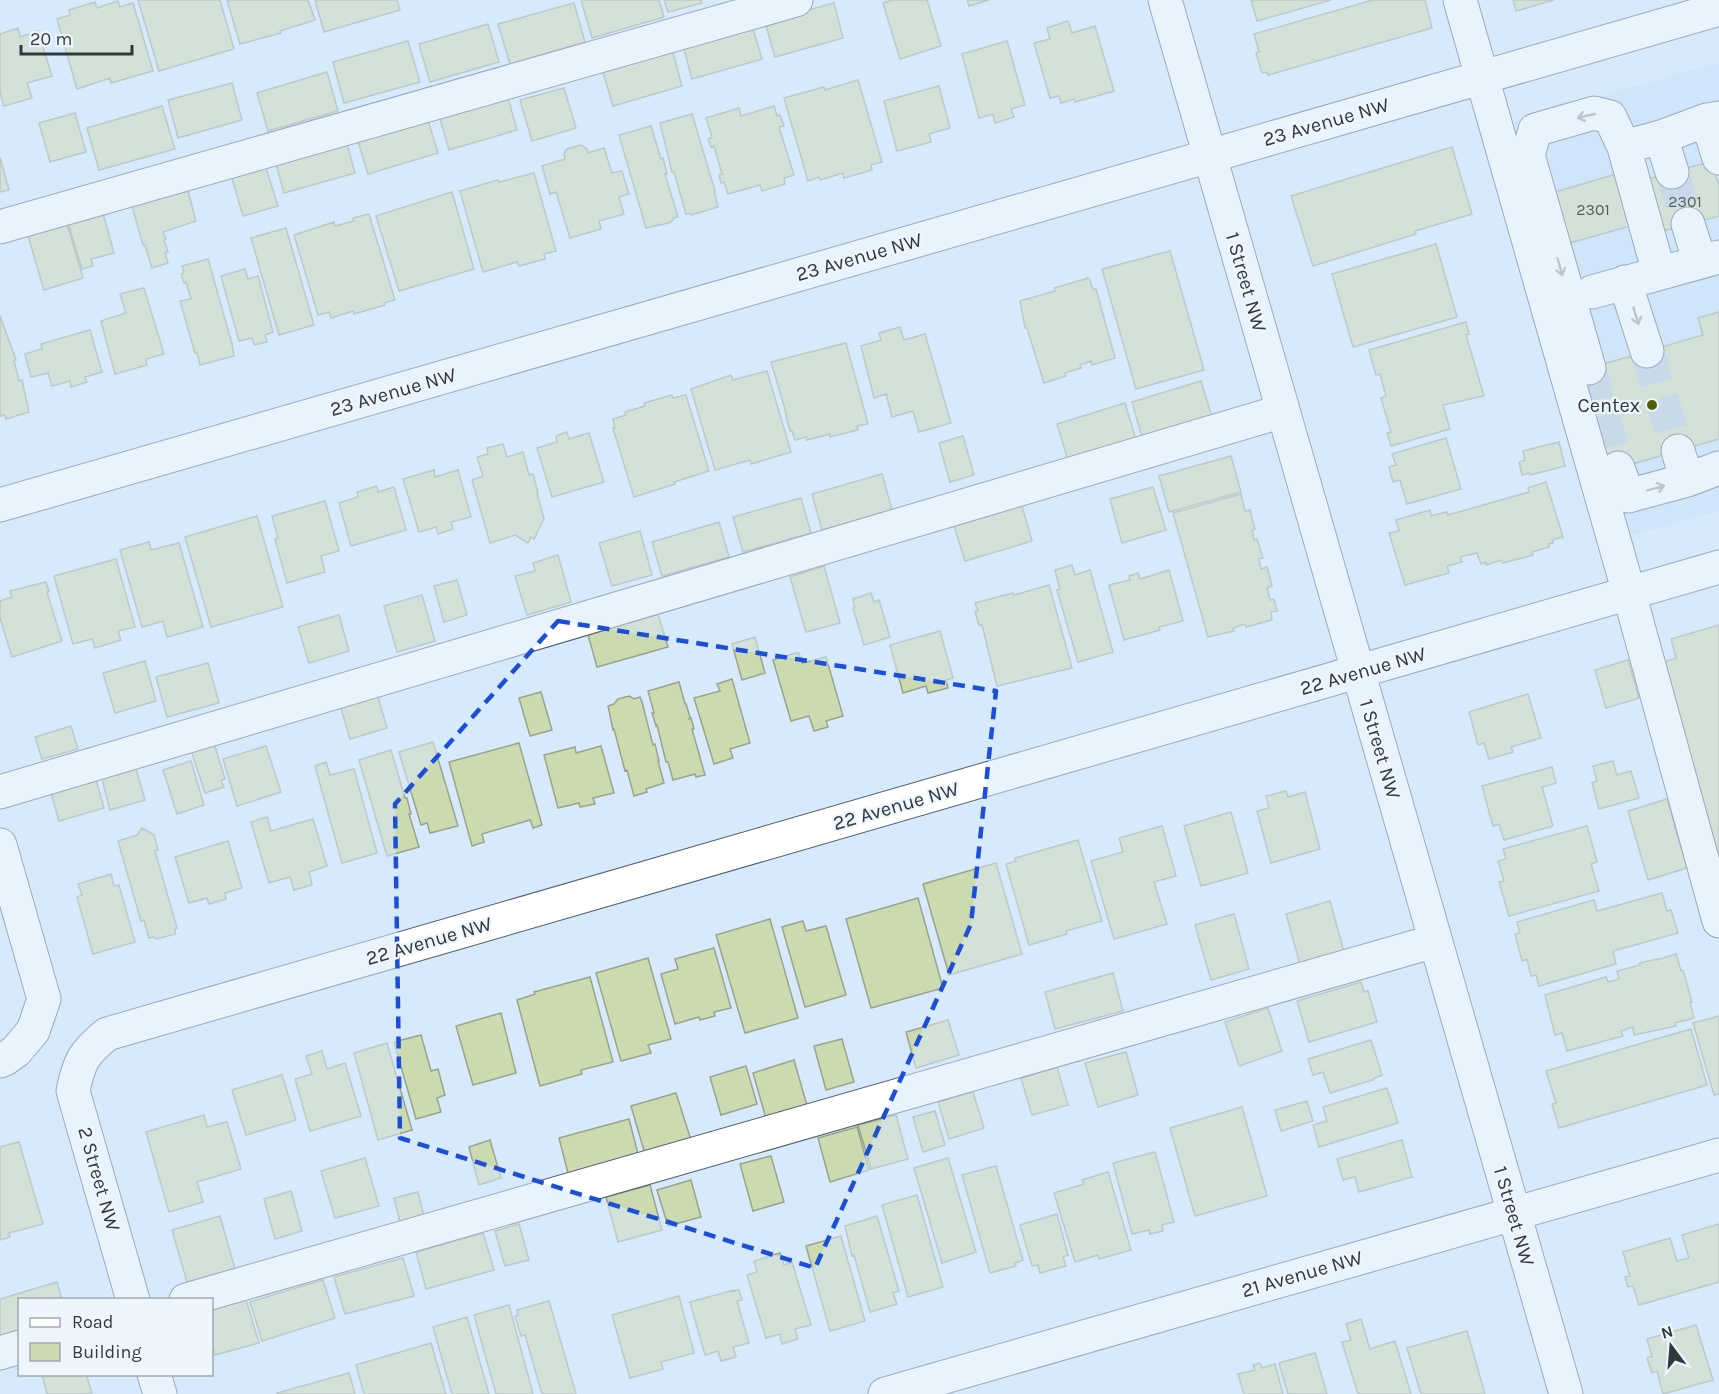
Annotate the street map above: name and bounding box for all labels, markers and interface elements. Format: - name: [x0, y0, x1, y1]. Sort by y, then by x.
- scale bar: [21, 18, 132, 56]
- text: 20 m: [30, 28, 72, 50]
- street label: 23 Avenue NW: [1260, 93, 1392, 151]
- one-way arrow: [1577, 111, 1596, 122]
- house number: 2301: [1668, 192, 1702, 211]
- house number: 2301: [1576, 200, 1610, 219]
- street label: 23 Avenue NW: [793, 228, 925, 286]
- street label: 1 Street NW: [1221, 230, 1271, 335]
- one-way arrow: [1555, 257, 1566, 276]
- one-way arrow: [1631, 307, 1642, 326]
- street label: 23 Avenue NW: [327, 363, 459, 421]
- place label: Centex: [1577, 394, 1640, 417]
- marker: Centex: [1645, 398, 1659, 412]
- one-way arrow: [1646, 482, 1665, 494]
- street label: 22 Avenue NW: [1297, 642, 1429, 700]
- street label: 1 Street NW: [1355, 697, 1405, 802]
- street label: 22 Avenue NW: [830, 777, 962, 835]
- street label: 22 Avenue NW: [363, 912, 495, 970]
- street label: 2 Street NW: [73, 1124, 125, 1234]
- street label: 1 Street NW: [1489, 1164, 1539, 1269]
- street label: 21 Avenue NW: [1239, 1246, 1365, 1302]
- legend: [18, 1298, 213, 1376]
- text: Road: [72, 1311, 113, 1333]
- north arrow: [1641, 1316, 1701, 1376]
- text: N: [1659, 1321, 1675, 1343]
- text: Building: [72, 1341, 142, 1363]

